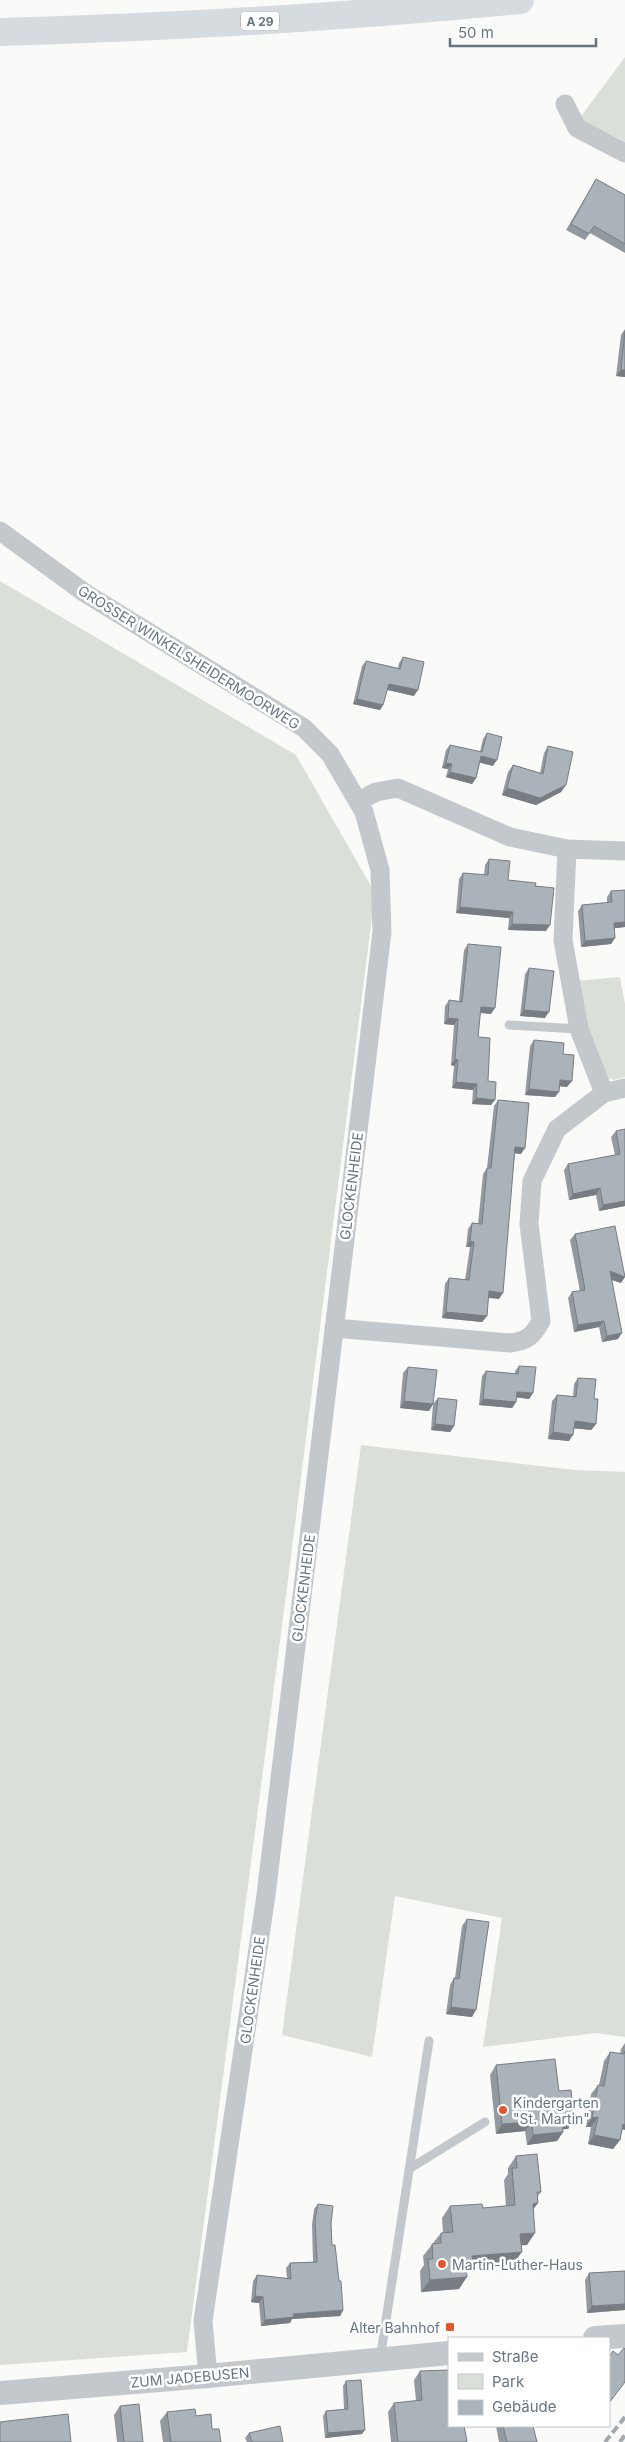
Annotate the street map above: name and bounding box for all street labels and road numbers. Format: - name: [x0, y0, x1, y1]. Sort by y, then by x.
- road number: A 29: [241, 12, 279, 30]
- street label: GROSSER WINKELSHEIDERMOORWEG: [75, 581, 303, 733]
- street label: GLOCKENHEIDE: [336, 1131, 366, 1241]
- street label: GLOCKENHEIDE: [288, 1533, 318, 1643]
- street label: GLOCKENHEIDE: [236, 1935, 268, 2045]
- street label: ZUM JADEBUSEN: [130, 2363, 250, 2391]

